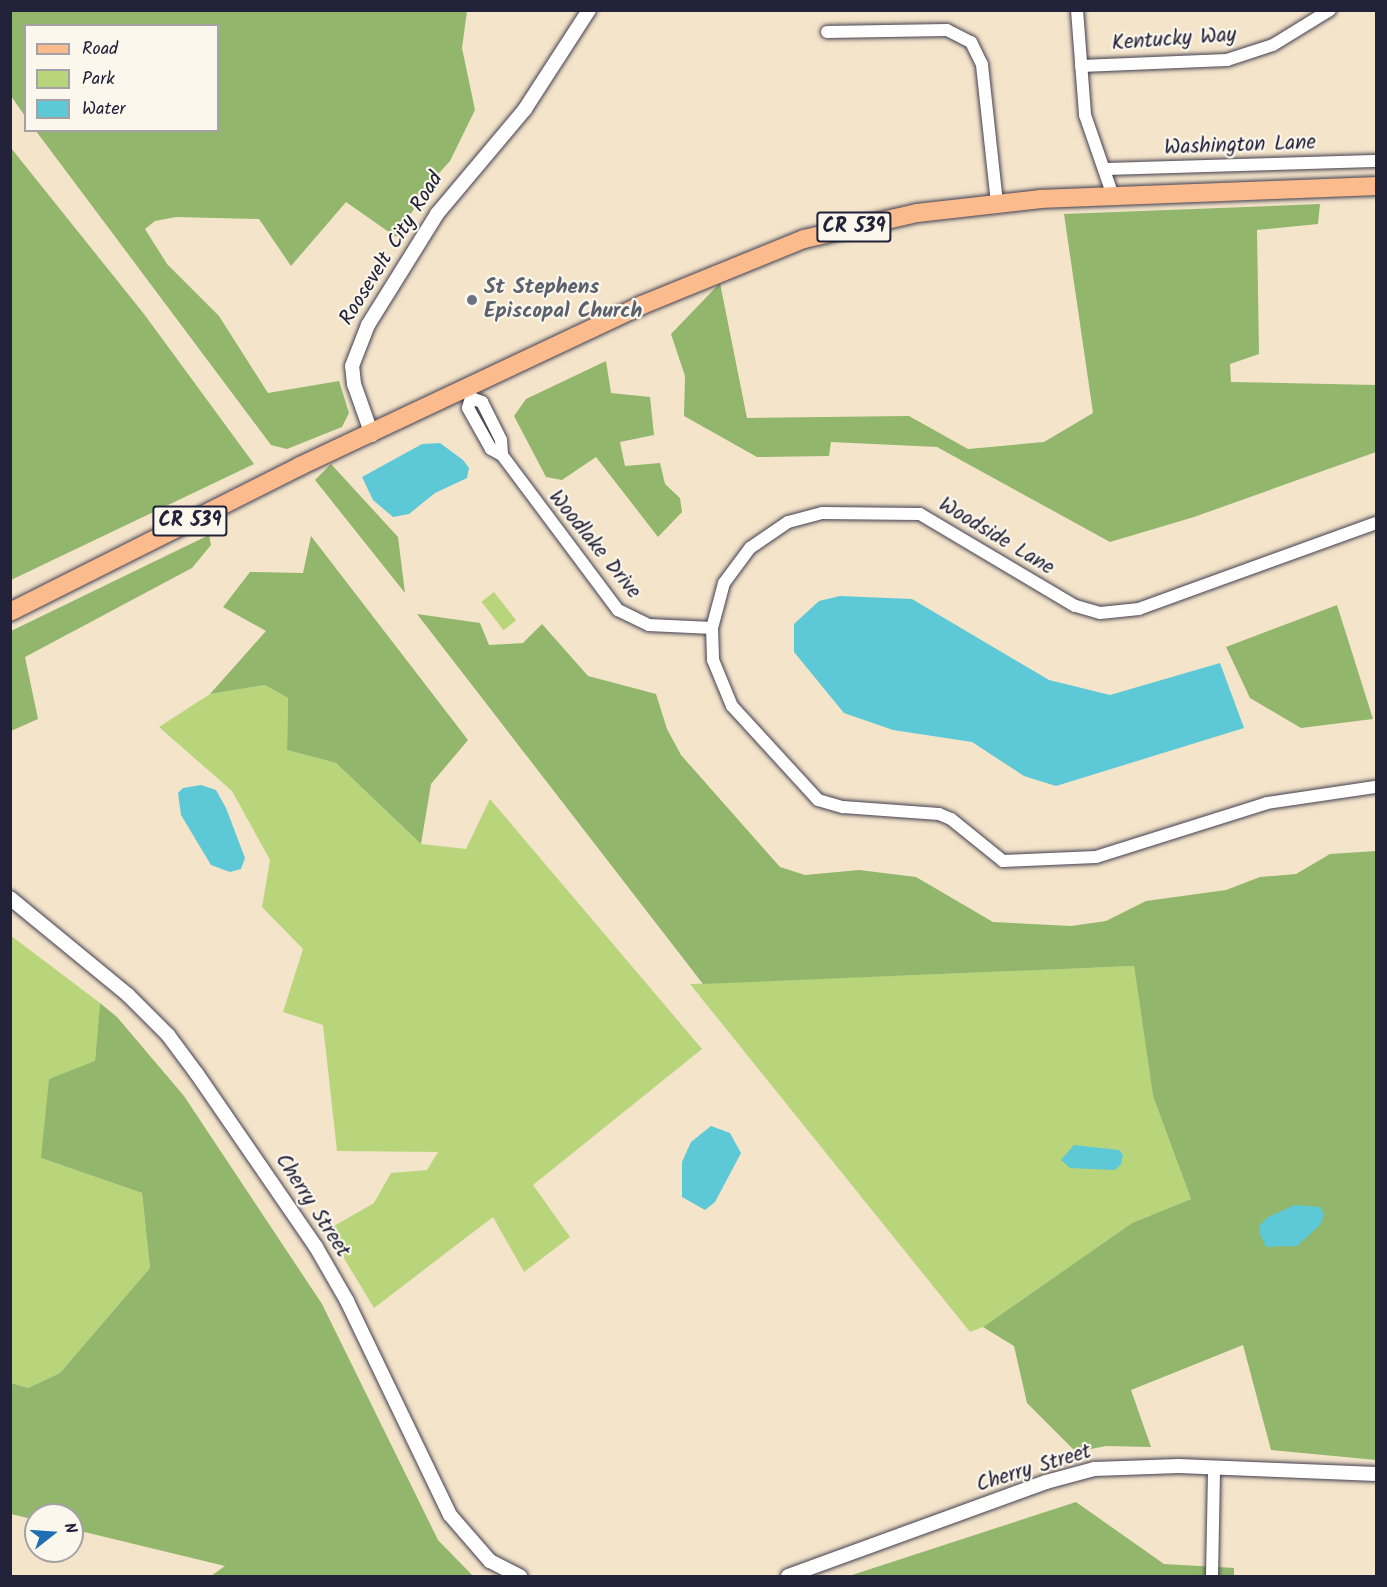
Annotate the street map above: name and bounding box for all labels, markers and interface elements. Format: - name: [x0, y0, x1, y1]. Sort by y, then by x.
- street label: Kentucky Way: [1111, 23, 1237, 57]
- legend: [24, 24, 219, 132]
- text: Road: [82, 35, 118, 64]
- text: Park: [82, 65, 115, 94]
- text: Water: [82, 95, 126, 124]
- street label: Washington Lane: [1164, 131, 1316, 161]
- street label: Roosevelt City Road: [335, 168, 449, 330]
- road number: CR 539: [815, 210, 893, 244]
- place label: St Stephens Episcopal Church: [484, 275, 642, 325]
- marker: St Stephens Episcopal Church: [465, 293, 479, 307]
- street label: Woodlake Drive: [543, 486, 645, 604]
- street label: Woodside Lane: [934, 493, 1058, 581]
- road number: CR 539: [151, 504, 229, 538]
- street label: Cherry Street: [269, 1149, 355, 1263]
- street label: Cherry Street: [974, 1440, 1094, 1498]
- north arrow: [24, 1503, 84, 1563]
- text: N: [56, 1520, 83, 1537]

